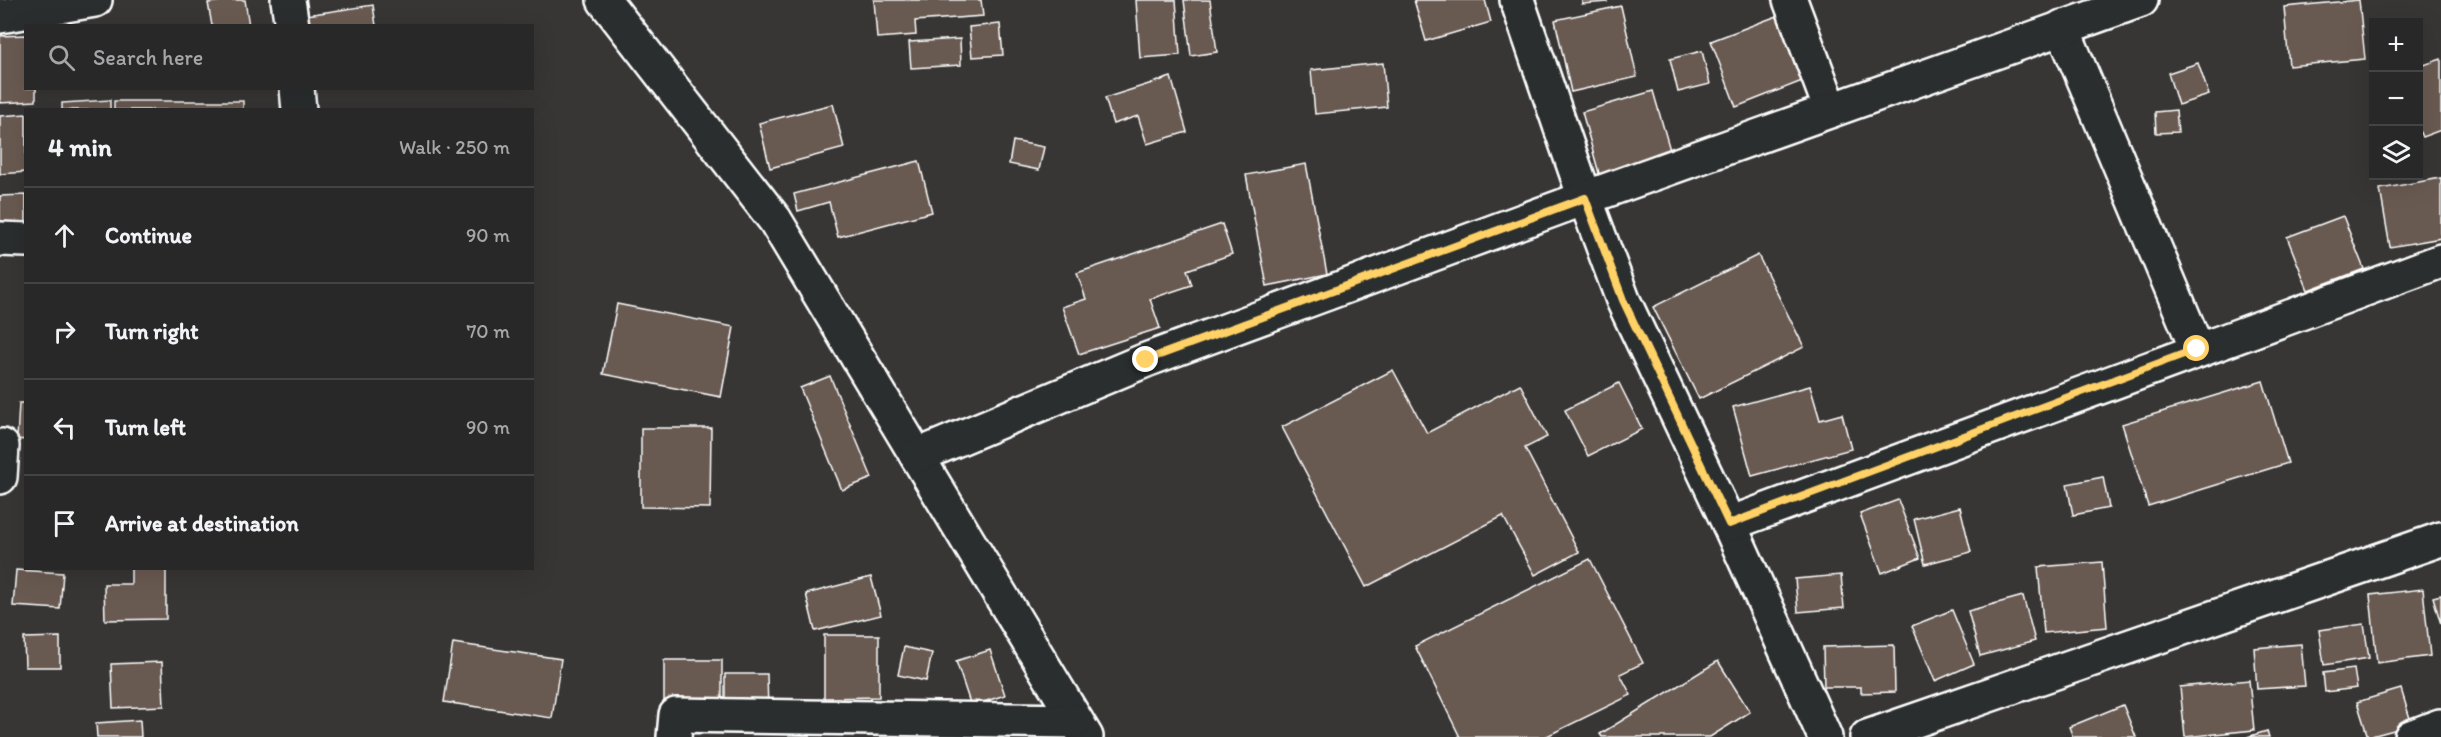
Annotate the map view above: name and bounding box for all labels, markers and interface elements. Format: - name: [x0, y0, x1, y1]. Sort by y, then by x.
- map controls: [2369, 18, 2423, 180]
- button: +: [2369, 18, 2423, 72]
- search box: [24, 24, 534, 90]
- icon: search: [45, 41, 78, 74]
- text: Search here: [93, 44, 203, 71]
- button: −: [2369, 72, 2423, 126]
- button: layers: [2369, 126, 2423, 180]
- text: 4 min: [48, 131, 112, 163]
- text: Walk · 250 m: [399, 135, 510, 159]
- icon: ahead: [48, 219, 81, 252]
- text: Continue: [105, 222, 192, 249]
- text: 90 m: [466, 223, 510, 247]
- icon: right: [48, 315, 81, 348]
- text: Turn right: [105, 318, 199, 345]
- text: 70 m: [466, 319, 510, 343]
- route start: [2183, 335, 2209, 361]
- route end: [1132, 346, 1158, 372]
- icon: left: [48, 411, 81, 444]
- text: Turn left: [105, 414, 186, 441]
- text: 90 m: [466, 415, 510, 439]
- icon: arrive: [48, 507, 81, 540]
- text: Arrive at destination: [105, 510, 299, 537]

